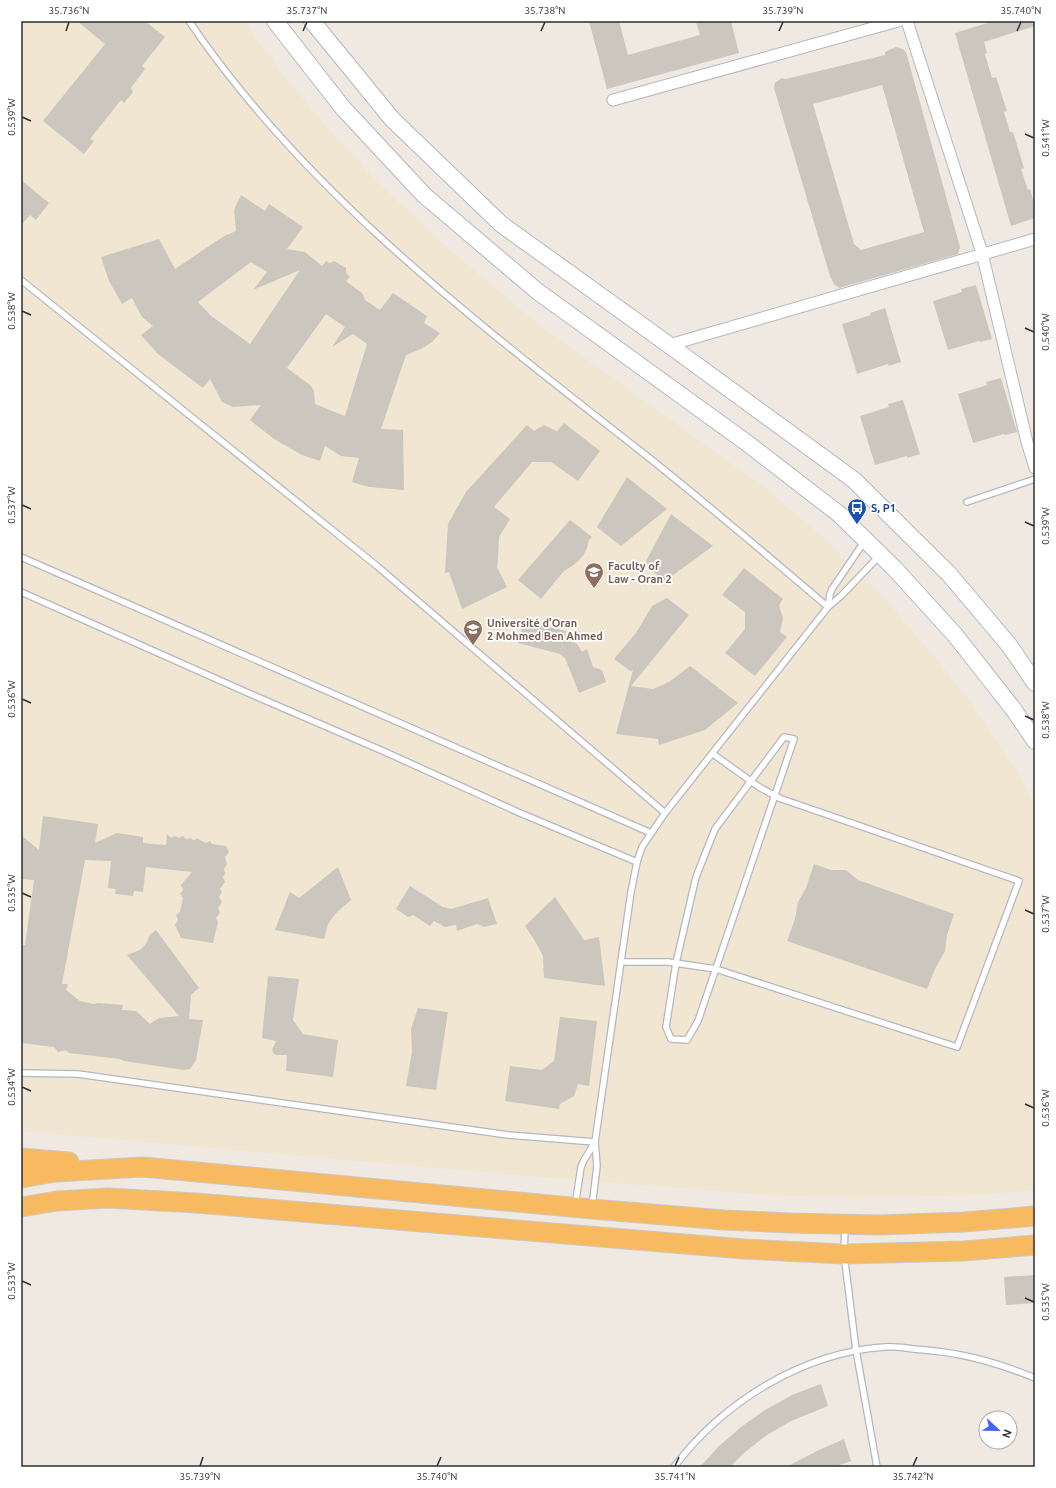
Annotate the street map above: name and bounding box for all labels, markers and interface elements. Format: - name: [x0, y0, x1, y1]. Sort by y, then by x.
- text: 35.736°N: [48, 5, 90, 16]
- text: 35.737°N: [286, 5, 328, 16]
- text: 35.738°N: [524, 5, 566, 16]
- text: 35.739°N: [762, 5, 804, 16]
- text: 35.740°N: [1000, 5, 1042, 16]
- text: 0.539°W: [6, 98, 17, 136]
- text: 0.541°W: [1040, 119, 1051, 157]
- text: 0.538°W: [6, 292, 17, 330]
- text: 0.540°W: [1040, 313, 1051, 351]
- text: 0.537°W: [6, 486, 17, 524]
- bus stop icon: S, P1: [846, 497, 868, 525]
- place label: S, P1: [871, 502, 896, 514]
- text: 0.539°W: [1040, 507, 1051, 545]
- place label: Faculty of Law - Oran 2: [608, 560, 672, 585]
- school or university icon: Faculty of Law - Oran 2: [583, 561, 605, 589]
- place label: Université d'Oran 2 Mohmed Ben Ahmed: [487, 617, 603, 642]
- school or university icon: Université d'Oran 2 Mohmed Ben Ahmed: [462, 618, 484, 646]
- text: 0.536°W: [6, 680, 17, 718]
- text: 0.538°W: [1040, 701, 1051, 739]
- text: 0.535°W: [6, 874, 17, 912]
- text: 0.537°W: [1040, 895, 1051, 933]
- text: 0.534°W: [6, 1068, 17, 1106]
- text: 0.536°W: [1040, 1089, 1051, 1127]
- text: 0.533°W: [6, 1262, 17, 1300]
- text: 0.535°W: [1040, 1283, 1051, 1321]
- north arrow: [978, 1410, 1018, 1450]
- text: N: [1000, 1428, 1014, 1440]
- text: 35.739°N: [179, 1471, 221, 1482]
- text: 35.740°N: [416, 1471, 458, 1482]
- text: 35.741°N: [654, 1471, 696, 1482]
- text: 35.742°N: [892, 1471, 934, 1482]

